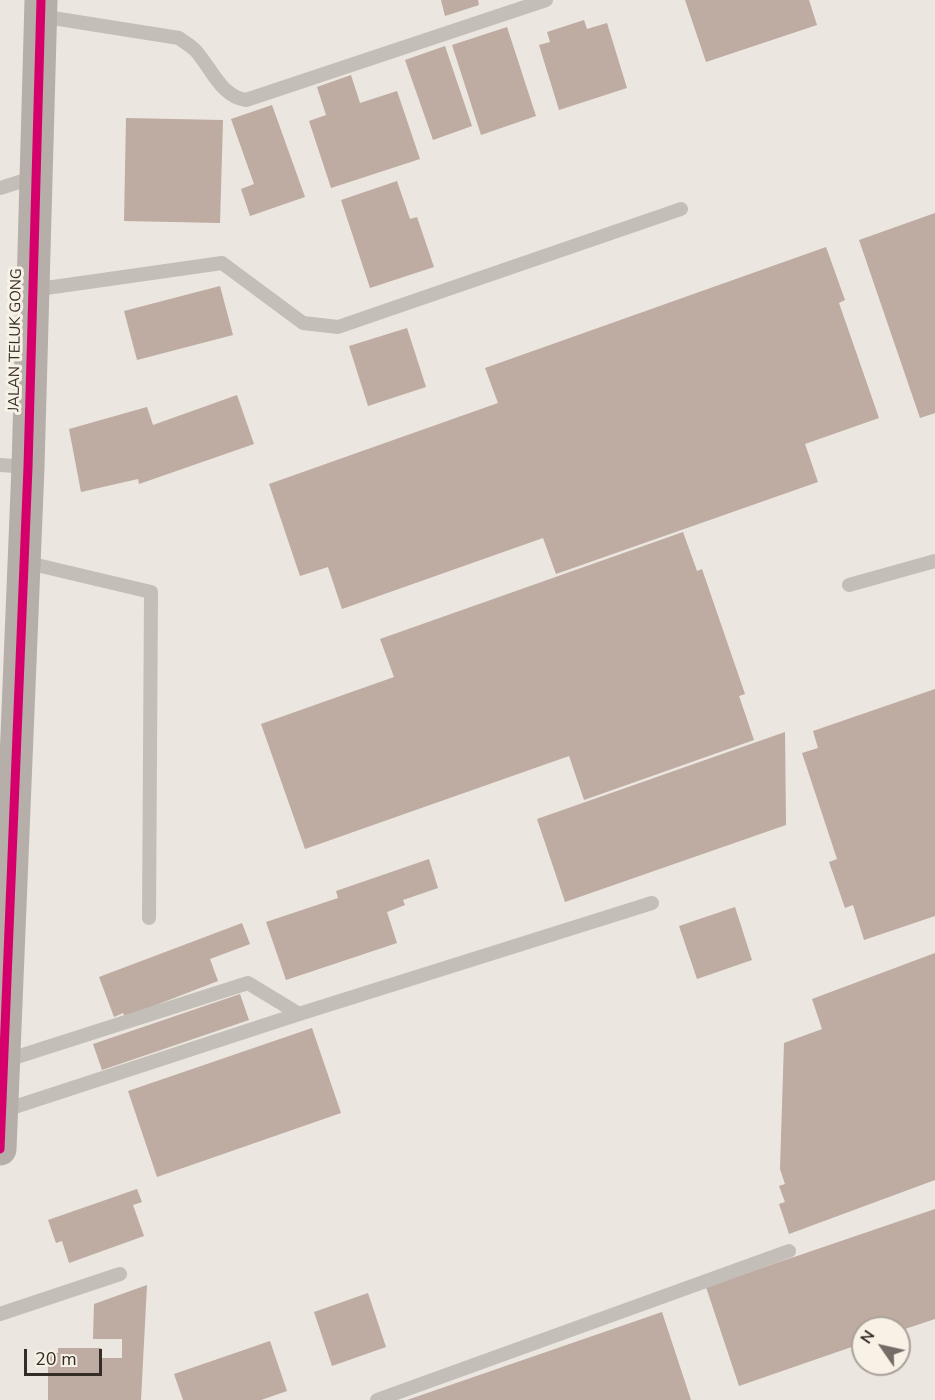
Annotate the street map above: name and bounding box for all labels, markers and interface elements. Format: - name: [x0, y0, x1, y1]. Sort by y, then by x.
- street label: JALAN TELUK GONG: [6, 268, 26, 412]
- north arrow: [851, 1316, 911, 1376]
- text: N: [855, 1326, 880, 1348]
- scale bar: [27, 1337, 105, 1375]
- text: 20 m: [35, 1347, 77, 1371]

